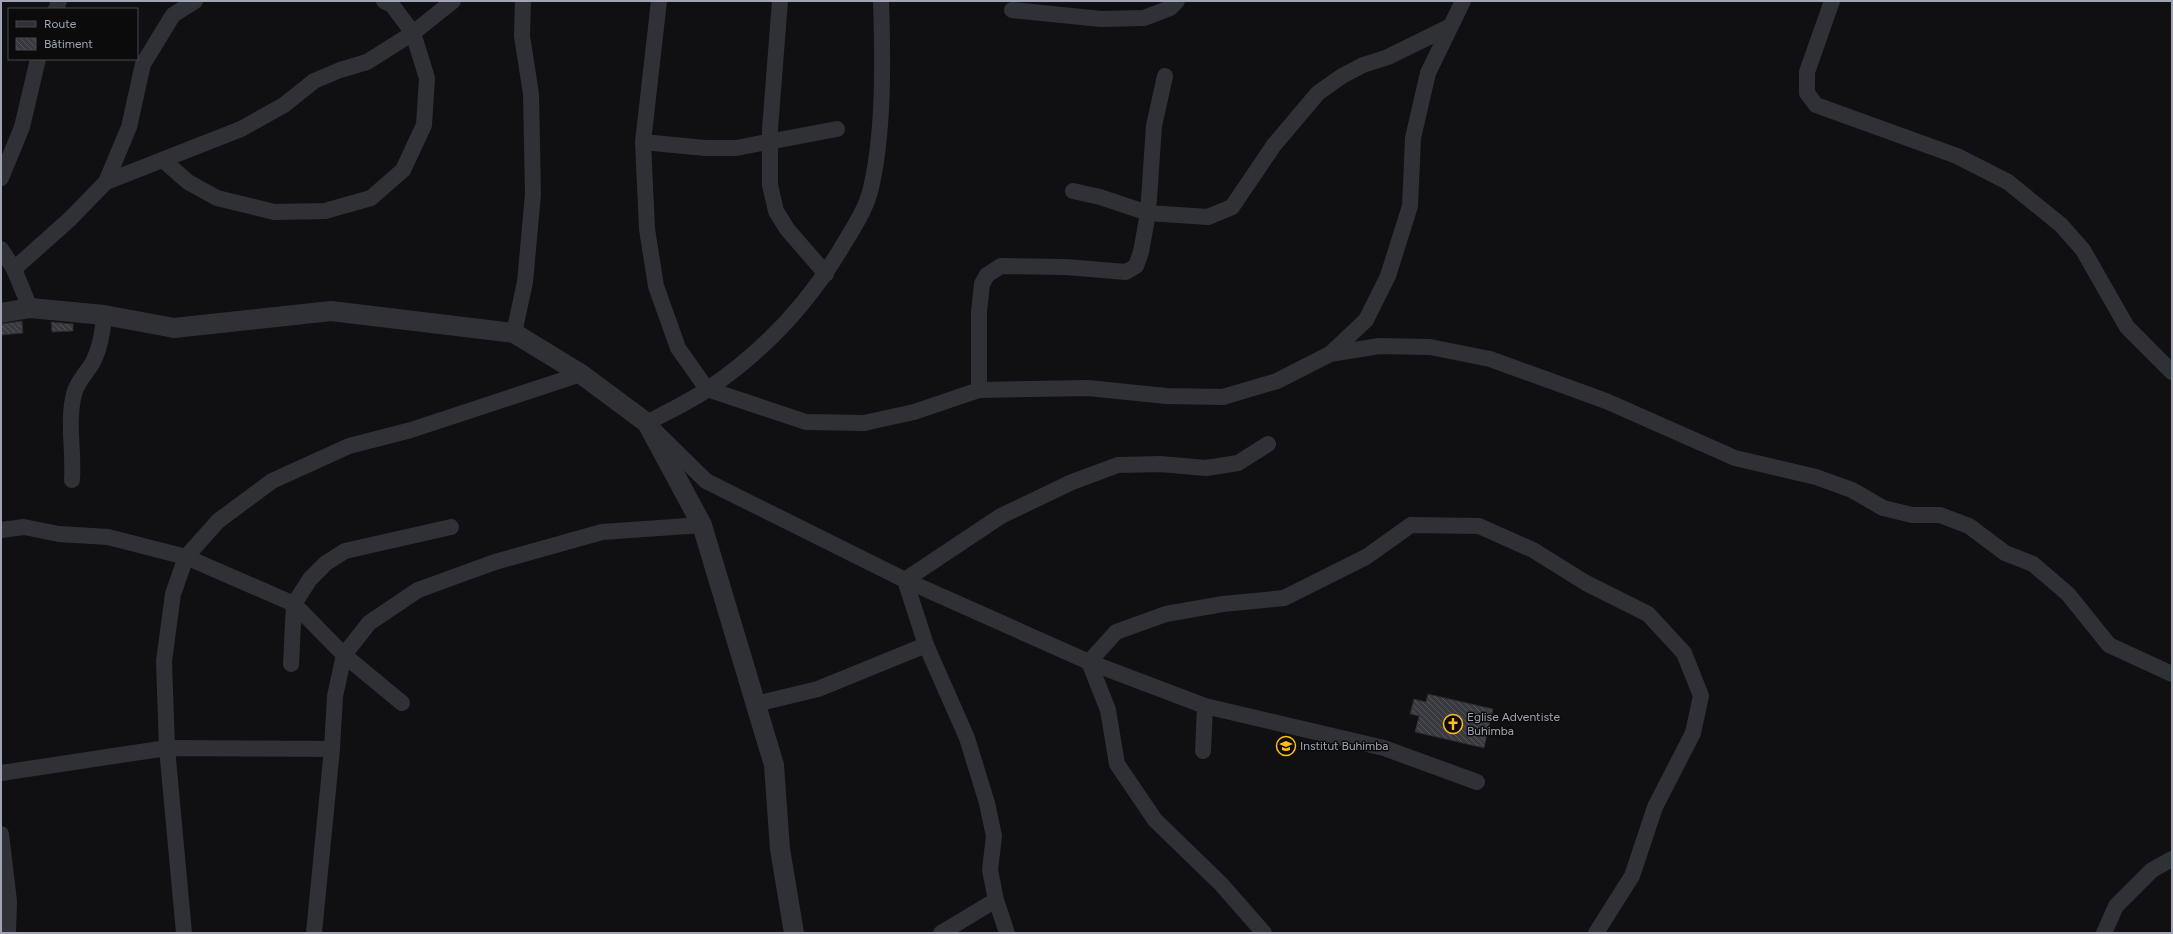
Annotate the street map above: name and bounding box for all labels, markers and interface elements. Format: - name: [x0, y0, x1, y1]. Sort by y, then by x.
- legend: [8, 8, 138, 60]
- text: Route: [44, 17, 77, 31]
- text: Bâtiment: [44, 37, 93, 51]
- place label: Eglise Adventiste Buhimba: [1467, 710, 1561, 738]
- church icon: Eglise Adventiste Buhimba: [1442, 713, 1464, 735]
- school or university icon: Institut Buhimba: [1275, 735, 1297, 757]
- place label: Institut Buhimba: [1300, 739, 1388, 753]

